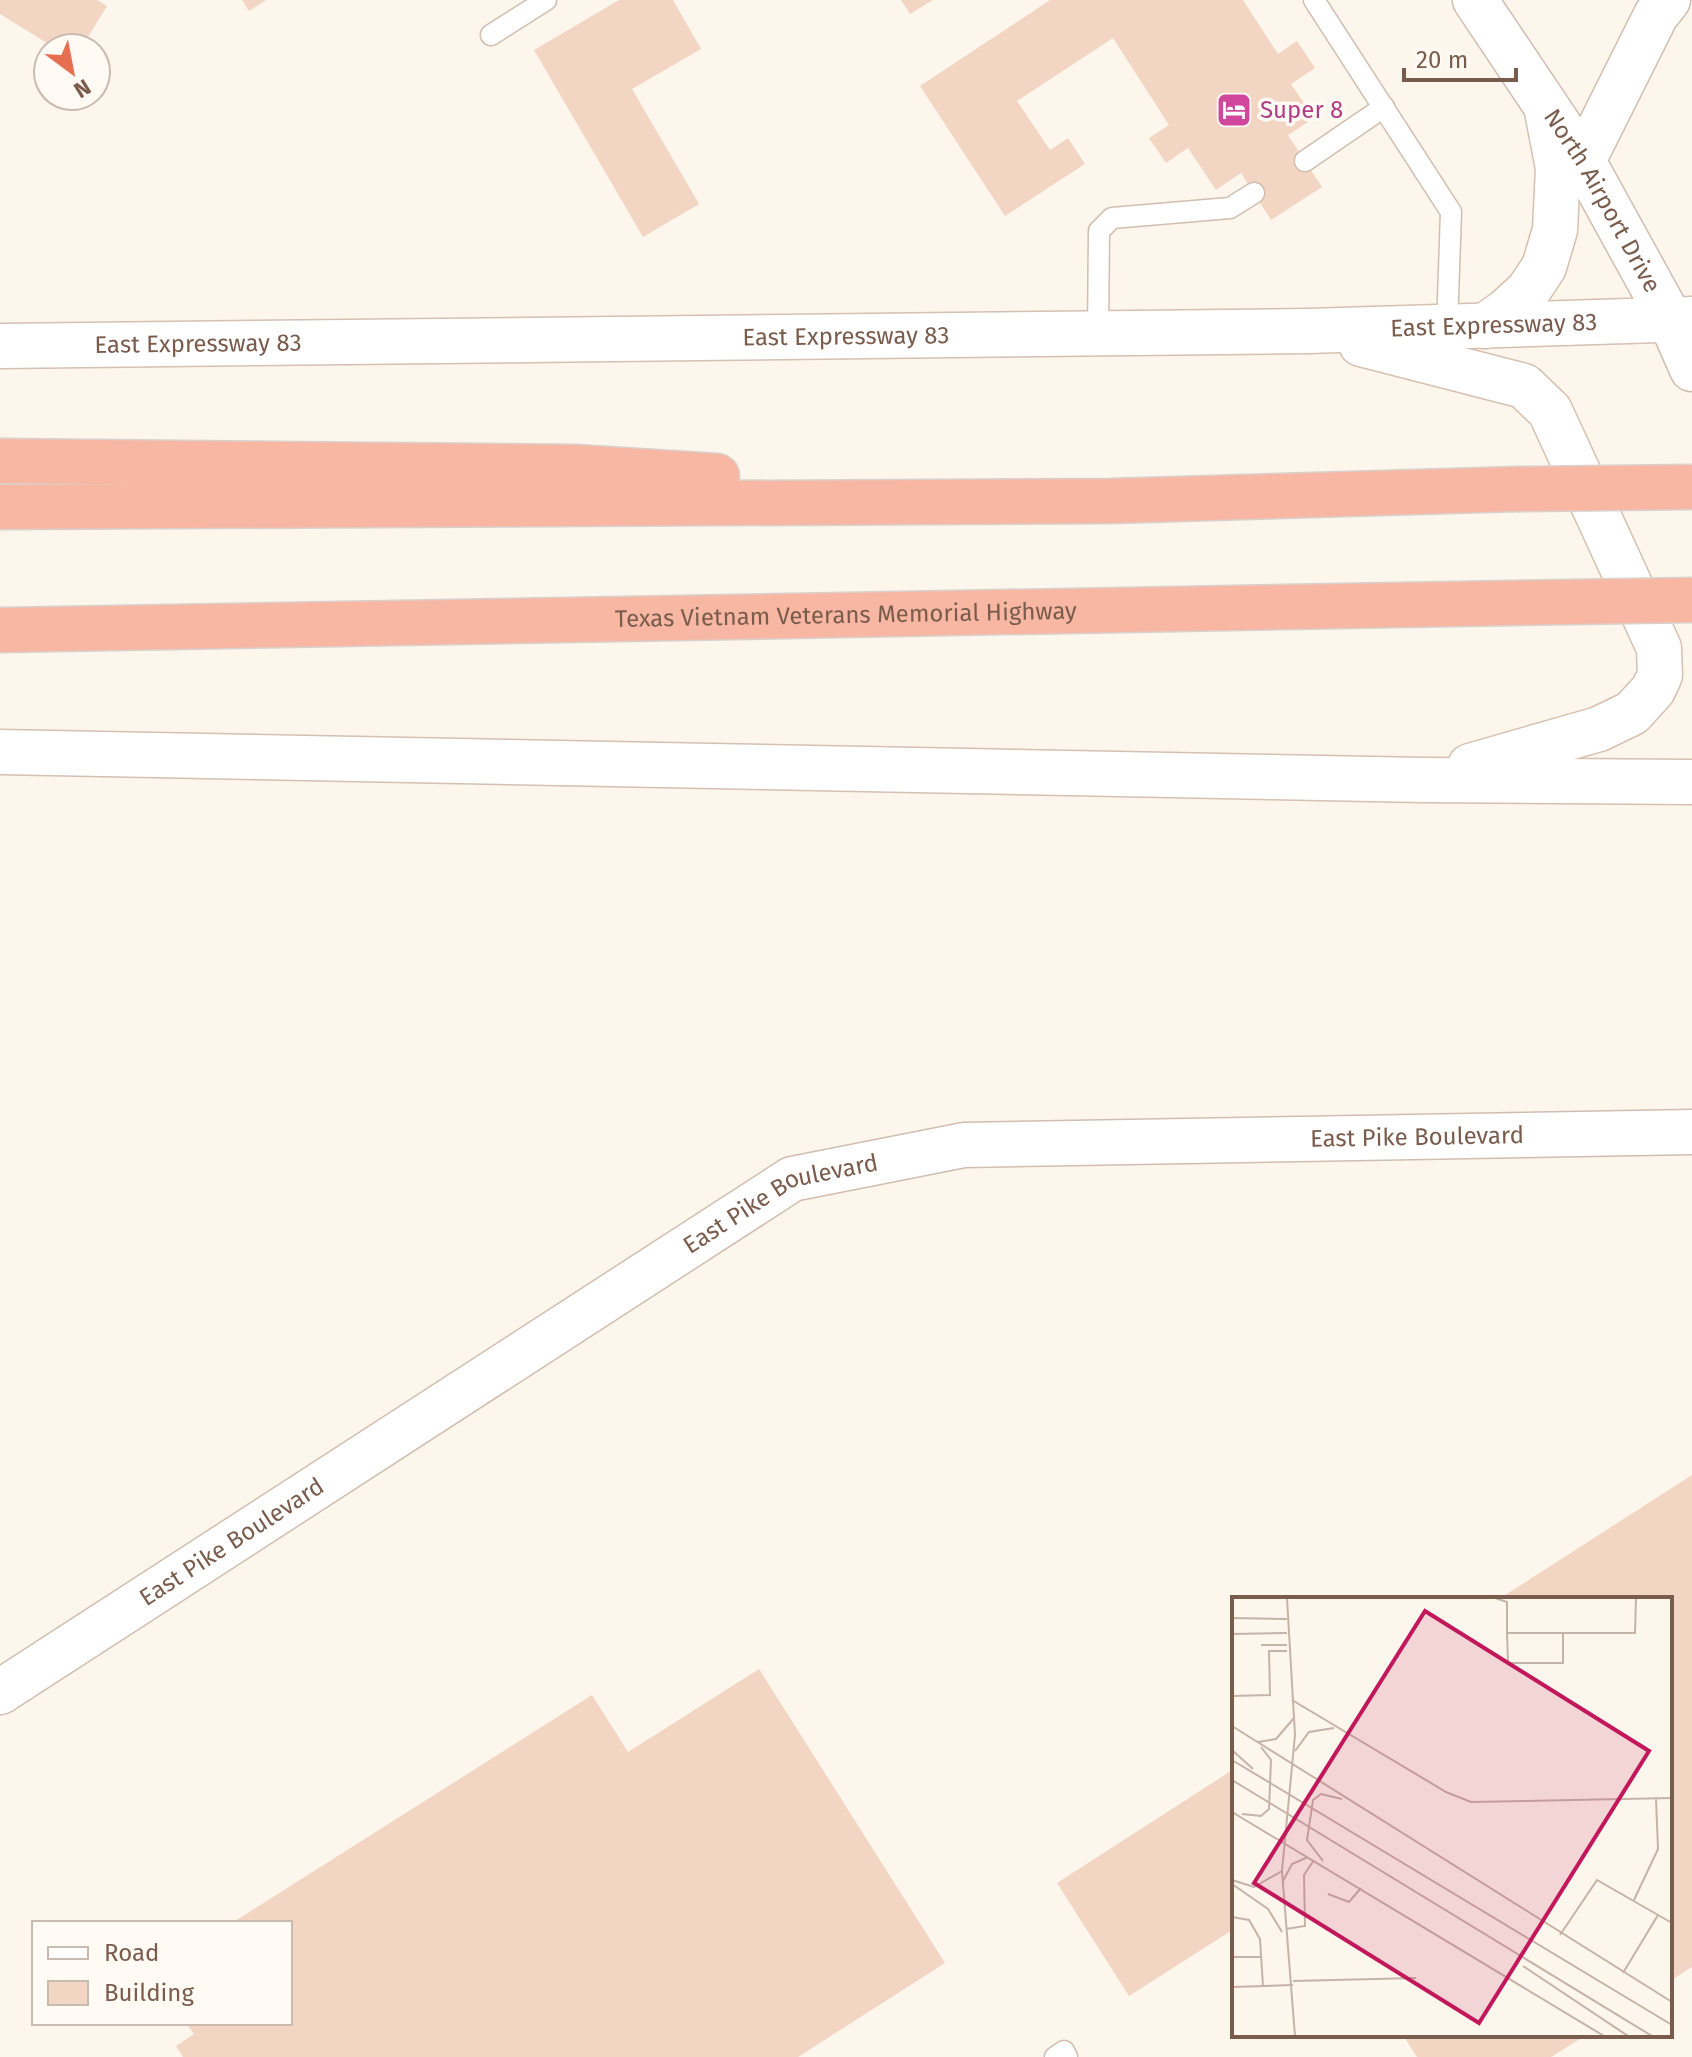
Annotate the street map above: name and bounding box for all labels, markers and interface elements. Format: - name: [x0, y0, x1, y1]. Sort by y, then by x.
- north arrow: [32, 32, 112, 112]
- scale bar: [1404, 32, 1516, 82]
- text: 20 m: [1416, 46, 1468, 74]
- text: N: [69, 73, 96, 104]
- hotel icon: Super 8: [1215, 91, 1253, 129]
- place label: Super 8: [1260, 96, 1343, 124]
- street label: North Airport Drive: [1538, 104, 1667, 297]
- street label: East Expressway 83: [1390, 308, 1598, 342]
- street label: East Expressway 83: [742, 321, 950, 351]
- street label: East Expressway 83: [94, 329, 302, 359]
- street label: Texas Vietnam Veterans Memorial Highway: [615, 597, 1077, 633]
- street label: East Pike Boulevard: [1310, 1121, 1524, 1153]
- street label: East Pike Boulevard: [678, 1148, 880, 1260]
- street label: East Pike Boulevard: [134, 1472, 329, 1612]
- inset map: [1232, 1597, 1672, 2037]
- legend: [32, 1921, 292, 2025]
- text: Road: [104, 1939, 159, 1967]
- text: Building: [104, 1979, 194, 2007]

